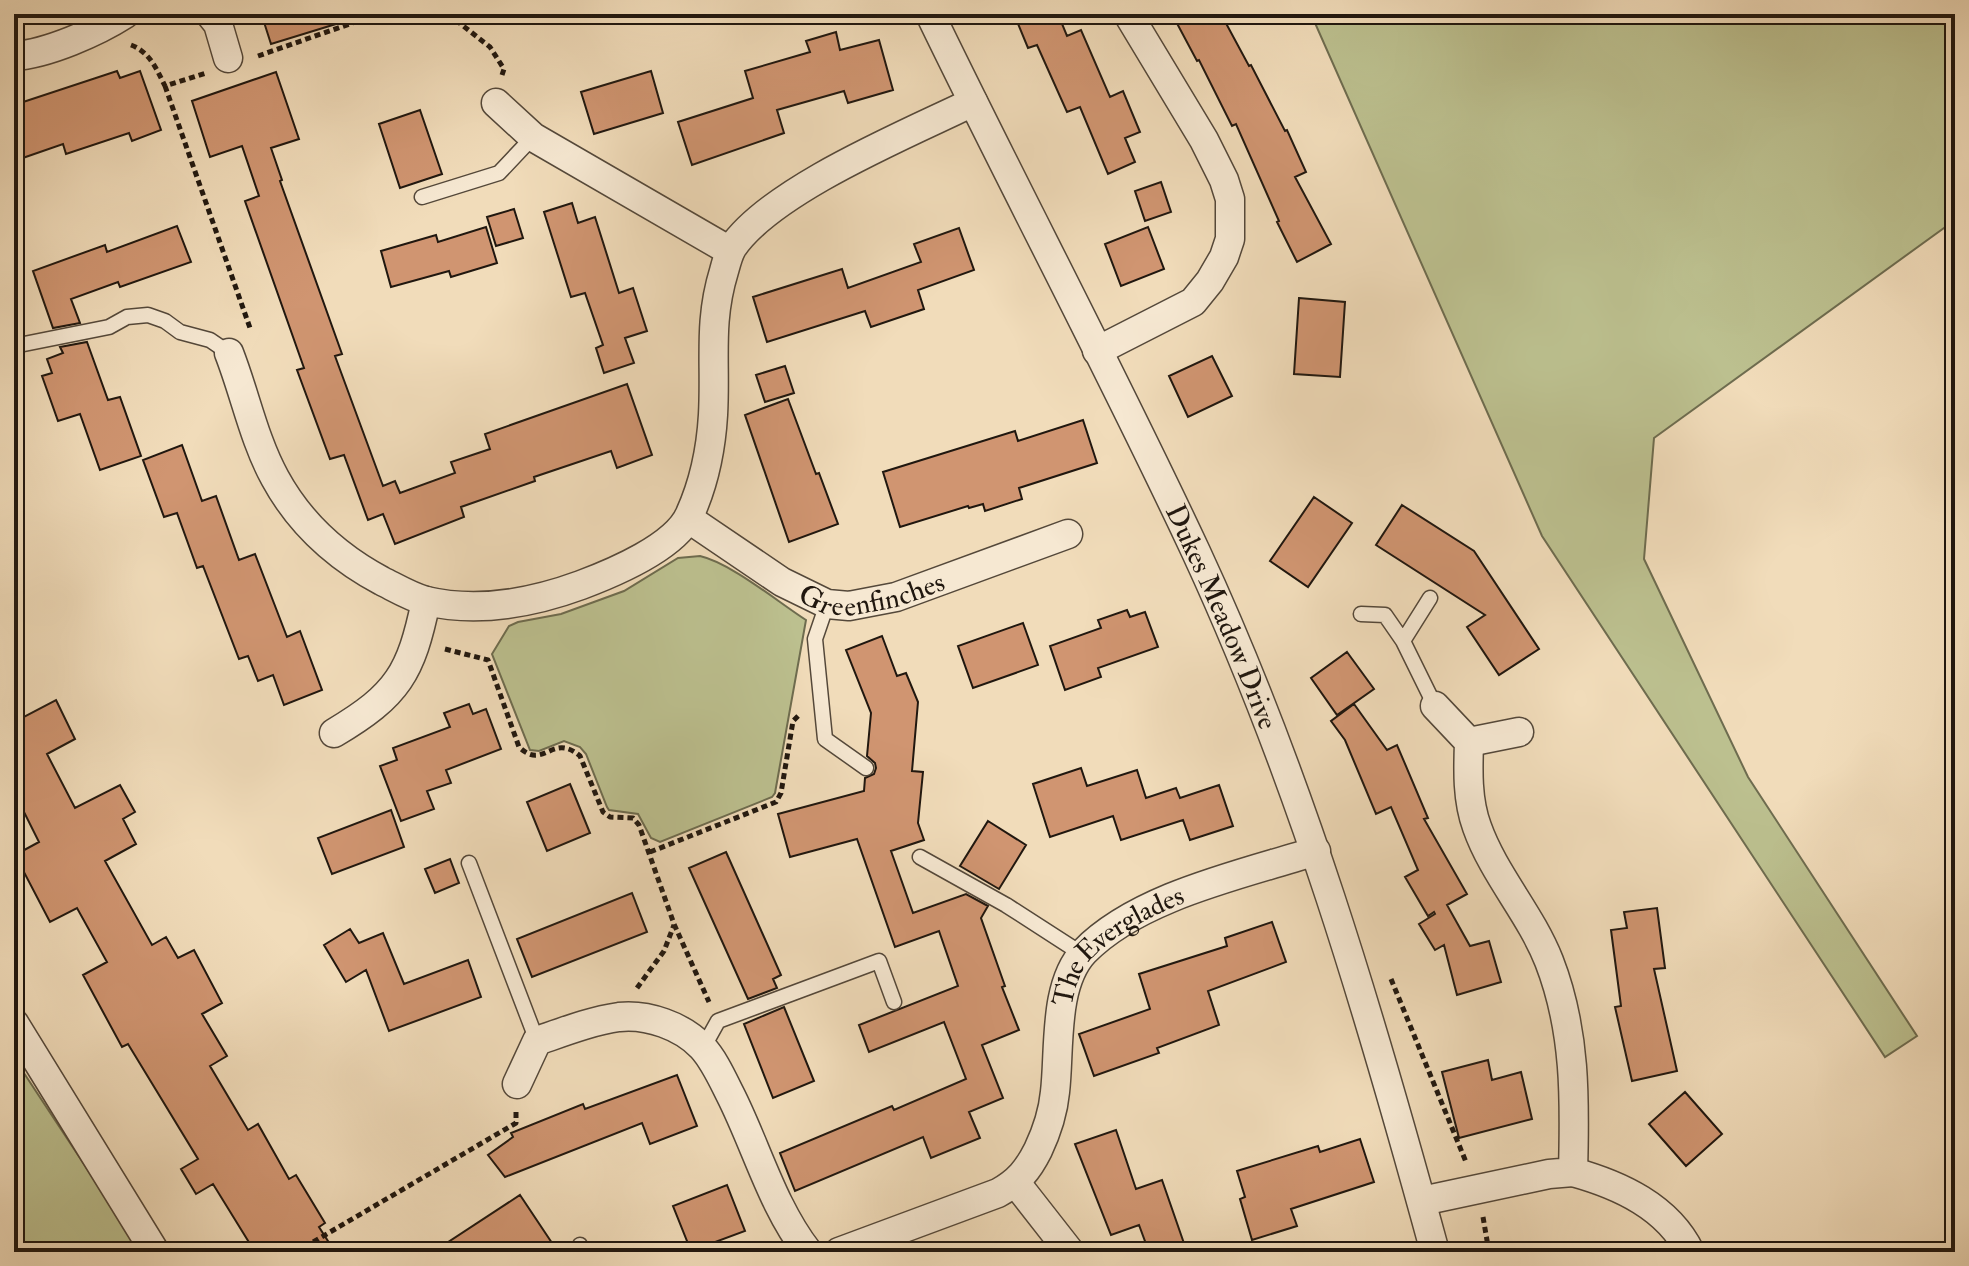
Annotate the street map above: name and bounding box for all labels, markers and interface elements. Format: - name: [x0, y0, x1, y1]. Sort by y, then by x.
- street label: Dukes Meadow Drive: [1157, 499, 1285, 735]
- street label: Greenfinches: [793, 565, 950, 626]
- street label: The Everglades: [1046, 878, 1189, 1009]

